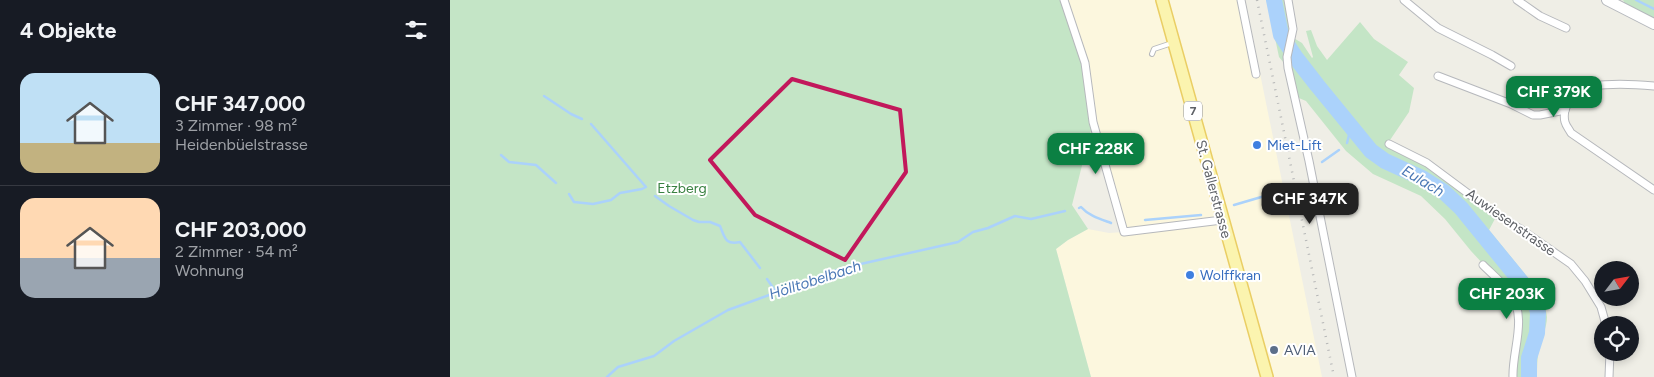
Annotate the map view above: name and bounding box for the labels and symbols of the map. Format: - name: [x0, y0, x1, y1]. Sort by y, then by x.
- pin: CHF 379K: [1502, 76, 1606, 118]
- road number: 7: [1184, 102, 1202, 120]
- pin: CHF 228K: [1044, 132, 1148, 175]
- place label: Miet-Lift: [1267, 137, 1322, 154]
- street label: St. Gallerstrasse: [1192, 138, 1235, 240]
- marker: Miet-Lift: [1251, 139, 1263, 151]
- water label: Eulach: [1399, 161, 1447, 201]
- park label: Etzberg: [657, 180, 707, 197]
- pin: CHF 347K: [1258, 182, 1362, 225]
- street label: Auwiesenstrasse: [1463, 185, 1559, 260]
- water label: Hölltobelbach: [767, 257, 863, 303]
- north arrow: [1594, 261, 1639, 306]
- place label: Wolffkran: [1200, 267, 1261, 284]
- marker: Wolffkran: [1184, 269, 1196, 281]
- pin: CHF 203K: [1455, 278, 1559, 320]
- place label: AVIA: [1284, 342, 1316, 359]
- marker: AVIA: [1268, 344, 1280, 356]

